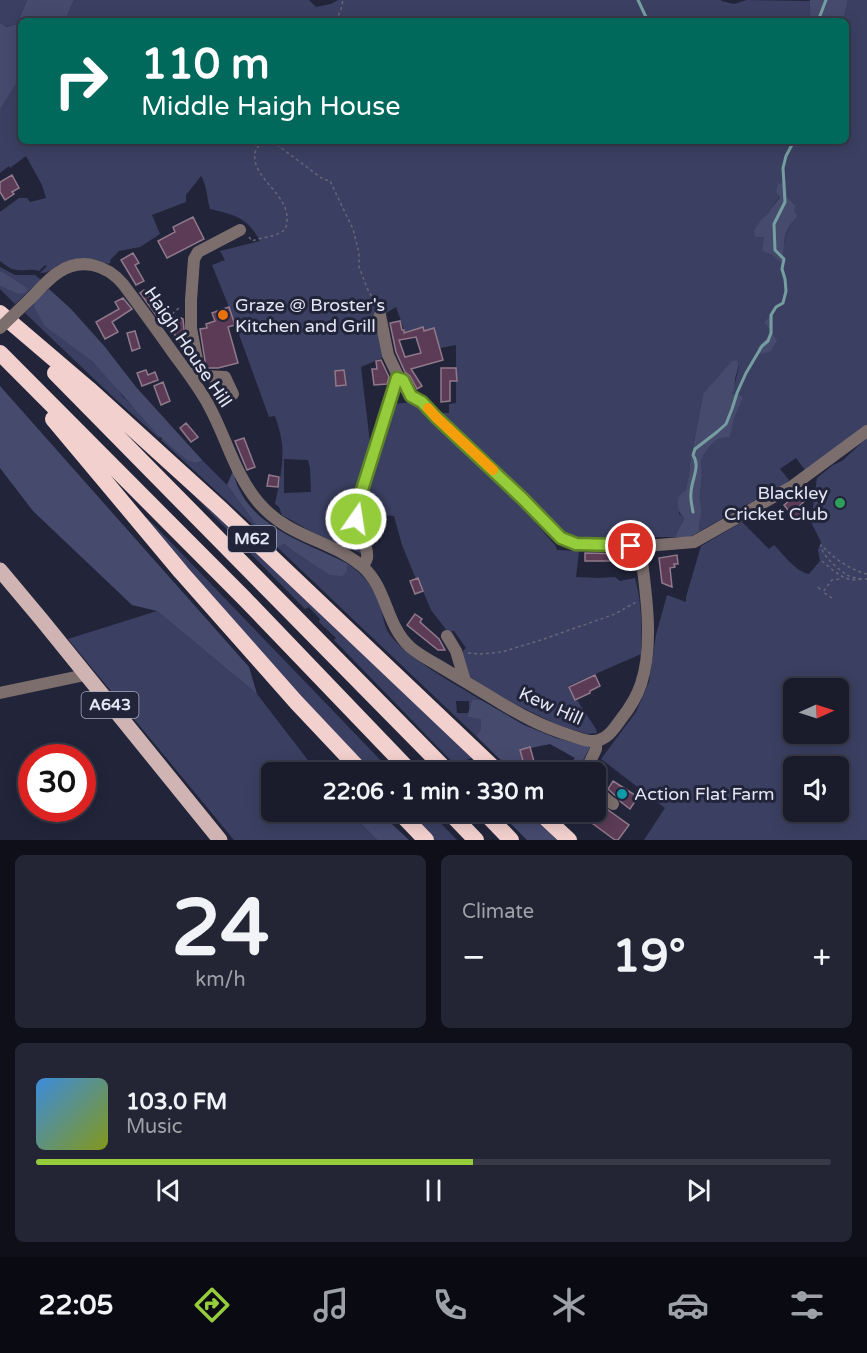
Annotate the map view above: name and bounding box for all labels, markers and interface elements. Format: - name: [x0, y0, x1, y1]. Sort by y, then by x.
- text: 110 m: [141, 39, 270, 90]
- icon: right: [42, 42, 120, 120]
- text: Middle Haigh House: [141, 90, 401, 123]
- street label: Haigh House Hill: [140, 282, 236, 412]
- place label: Graze @ Broster's Kitchen and Grill: [235, 294, 385, 337]
- marker: Graze @ Broster's Kitchen and Grill: [216, 308, 230, 322]
- place label: Blackley Cricket Club: [724, 482, 828, 525]
- position arrow: [324, 487, 388, 551]
- marker: Blackley Cricket Club: [833, 496, 847, 510]
- pin: [605, 520, 656, 571]
- road number: M62: [228, 526, 276, 552]
- icon: arrive: [614, 529, 647, 562]
- north arrow: [783, 678, 849, 744]
- map controls: [783, 678, 849, 822]
- street label: Kew Hill: [515, 682, 587, 730]
- road number: A643: [82, 692, 138, 718]
- speed limit sign: 30: [18, 744, 96, 822]
- button: sound: [783, 756, 849, 822]
- text: 22:06 · 1 min · 330 m: [323, 779, 544, 805]
- place label: Action Flat Farm: [634, 783, 775, 805]
- marker: Action Flat Farm: [615, 787, 629, 801]
- text: 24: [172, 882, 269, 976]
- text: Climate: [462, 900, 534, 924]
- text: 19°: [612, 930, 686, 984]
- text: −: [462, 938, 486, 977]
- text: +: [812, 938, 831, 977]
- text: km/h: [195, 968, 246, 992]
- text: 103.0 FM: [126, 1089, 227, 1115]
- text: Music: [126, 1115, 182, 1139]
- icon: previous: [152, 1174, 185, 1207]
- icon: pause: [417, 1174, 450, 1207]
- icon: next: [682, 1174, 715, 1207]
- icon: directions: [191, 1284, 233, 1326]
- icon: music: [310, 1284, 352, 1326]
- icon: phone: [429, 1284, 471, 1326]
- icon: climate: [548, 1284, 590, 1326]
- icon: car: [667, 1284, 709, 1326]
- icon: filters: [786, 1284, 828, 1326]
- text: 22:05: [39, 1289, 113, 1322]

